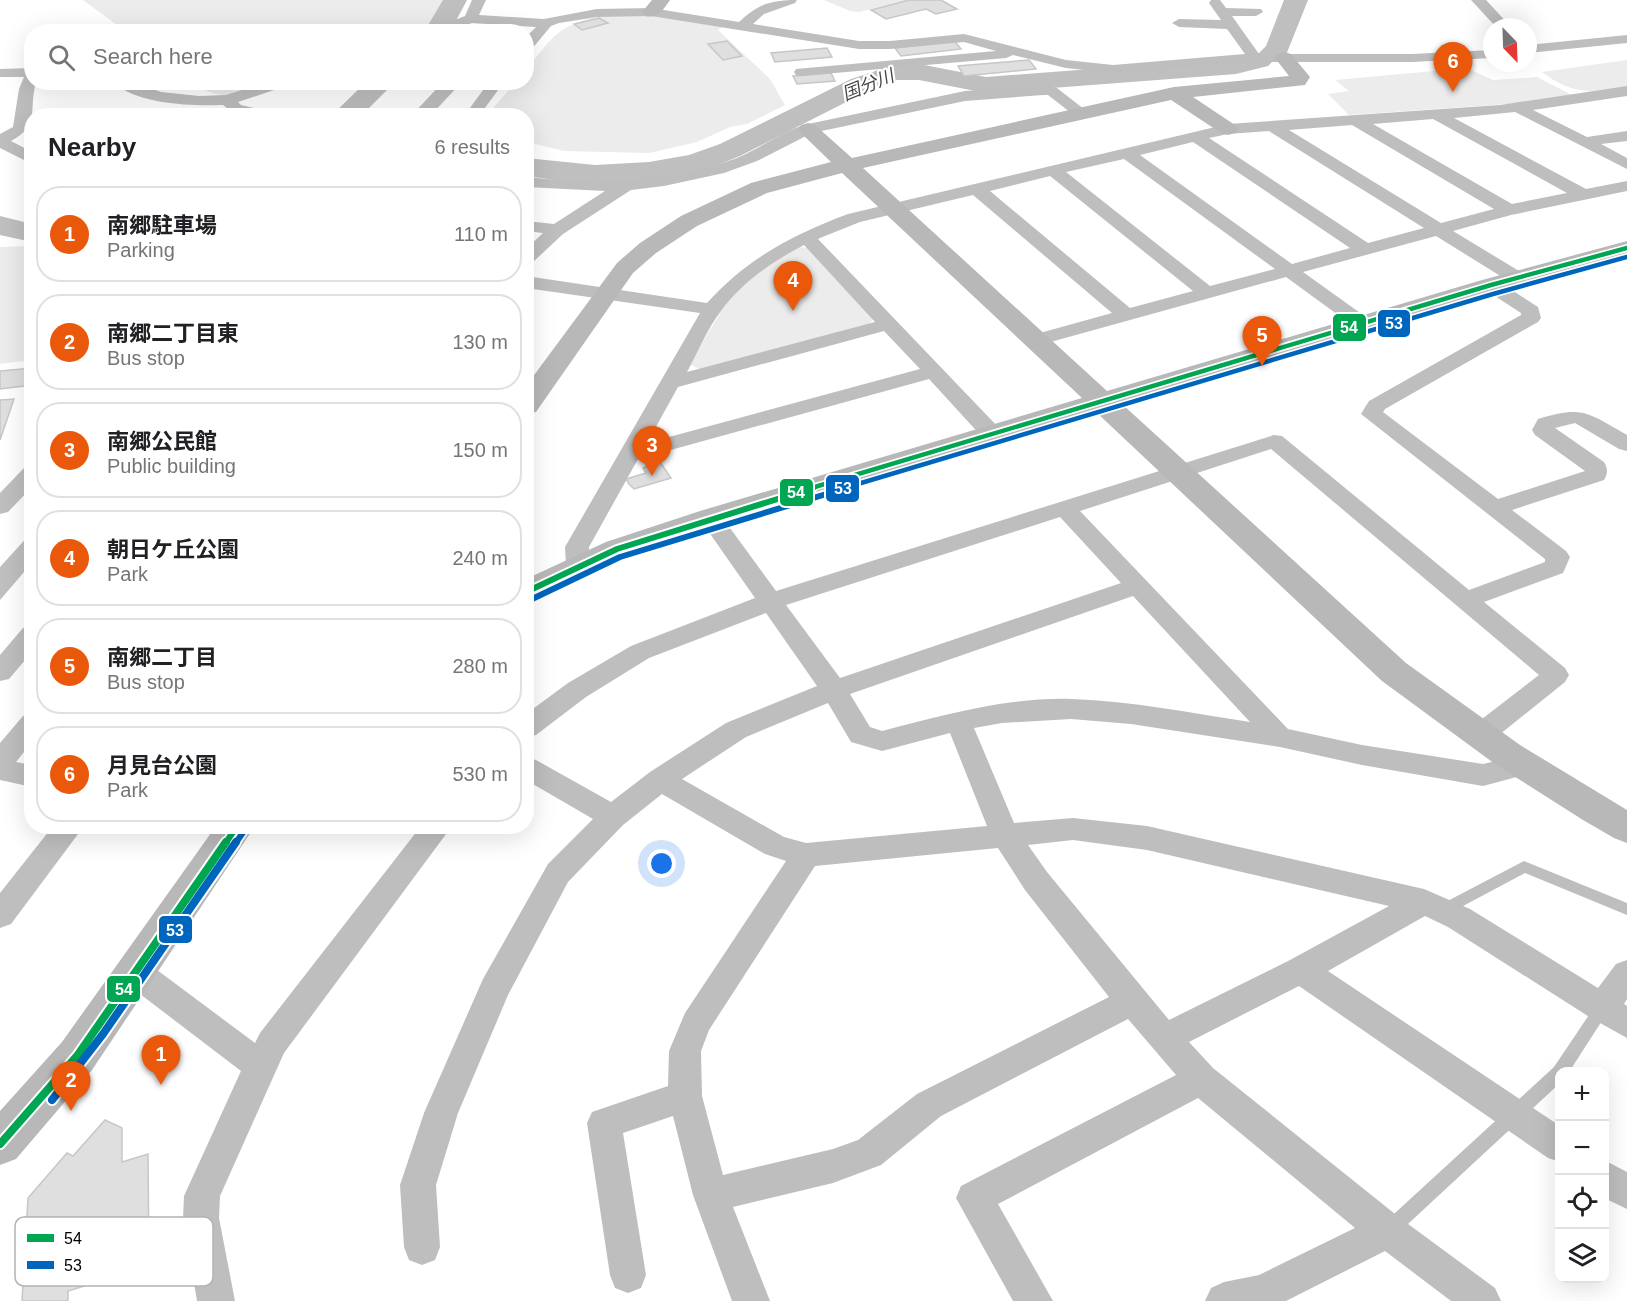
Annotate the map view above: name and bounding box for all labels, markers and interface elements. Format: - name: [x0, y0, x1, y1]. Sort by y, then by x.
- north arrow: [1483, 18, 1537, 72]
- search box: [24, 24, 534, 90]
- icon: search: [45, 41, 78, 74]
- pin: 6: [1434, 42, 1472, 92]
- text: Search here: [93, 44, 213, 69]
- water label: 国分川: [839, 65, 899, 104]
- text: Nearby: [48, 132, 136, 162]
- text: 6 results: [434, 136, 510, 158]
- text: 南郷駐車場: [107, 213, 217, 238]
- text: 1: [64, 223, 75, 245]
- text: 110 m: [454, 223, 508, 245]
- text: Parking: [107, 239, 175, 261]
- pin: 4: [774, 262, 812, 311]
- line badge: 53: [1377, 309, 1411, 338]
- line badge: 54: [1332, 313, 1367, 342]
- text: 53: [1385, 315, 1403, 332]
- pin: 5: [1242, 316, 1282, 366]
- text: 54: [1340, 319, 1358, 336]
- text: 南郷二丁目東: [107, 321, 239, 346]
- text: 2: [64, 331, 75, 353]
- text: 130 m: [452, 331, 508, 353]
- text: Bus stop: [107, 347, 185, 369]
- pin: 3: [632, 426, 672, 476]
- text: 南郷公民館: [107, 429, 217, 454]
- text: 3: [64, 439, 75, 461]
- text: 150 m: [452, 439, 508, 461]
- text: Public building: [107, 455, 236, 477]
- line badge: 53: [825, 474, 860, 503]
- line badge: 54: [779, 478, 814, 507]
- text: 53: [834, 480, 852, 497]
- text: 54: [787, 484, 805, 501]
- text: 朝日ケ丘公園: [107, 537, 239, 562]
- text: 4: [64, 547, 75, 569]
- text: 240 m: [452, 547, 508, 569]
- text: Park: [107, 563, 148, 585]
- text: 南郷二丁目: [107, 645, 217, 670]
- text: 5: [64, 655, 75, 677]
- text: 280 m: [452, 655, 508, 677]
- text: Bus stop: [107, 671, 185, 693]
- text: 月見台公園: [107, 753, 217, 778]
- text: 6: [64, 763, 75, 785]
- text: 530 m: [452, 763, 508, 785]
- text: Park: [107, 779, 148, 801]
- your location: [647, 849, 676, 878]
- line badge: 53: [158, 915, 193, 944]
- text: 53: [166, 922, 184, 939]
- line badge: 54: [106, 975, 141, 1003]
- text: 54: [115, 981, 133, 998]
- pin: 1: [142, 1036, 180, 1085]
- pin: 2: [52, 1062, 90, 1111]
- map controls: [1555, 1067, 1609, 1283]
- button: +: [1555, 1067, 1609, 1121]
- button: −: [1555, 1121, 1609, 1175]
- button: locate: [1555, 1175, 1609, 1229]
- legend: [15, 1217, 213, 1286]
- button: layers: [1555, 1229, 1609, 1283]
- text: 54: [64, 1230, 82, 1247]
- text: 53: [64, 1257, 82, 1274]

